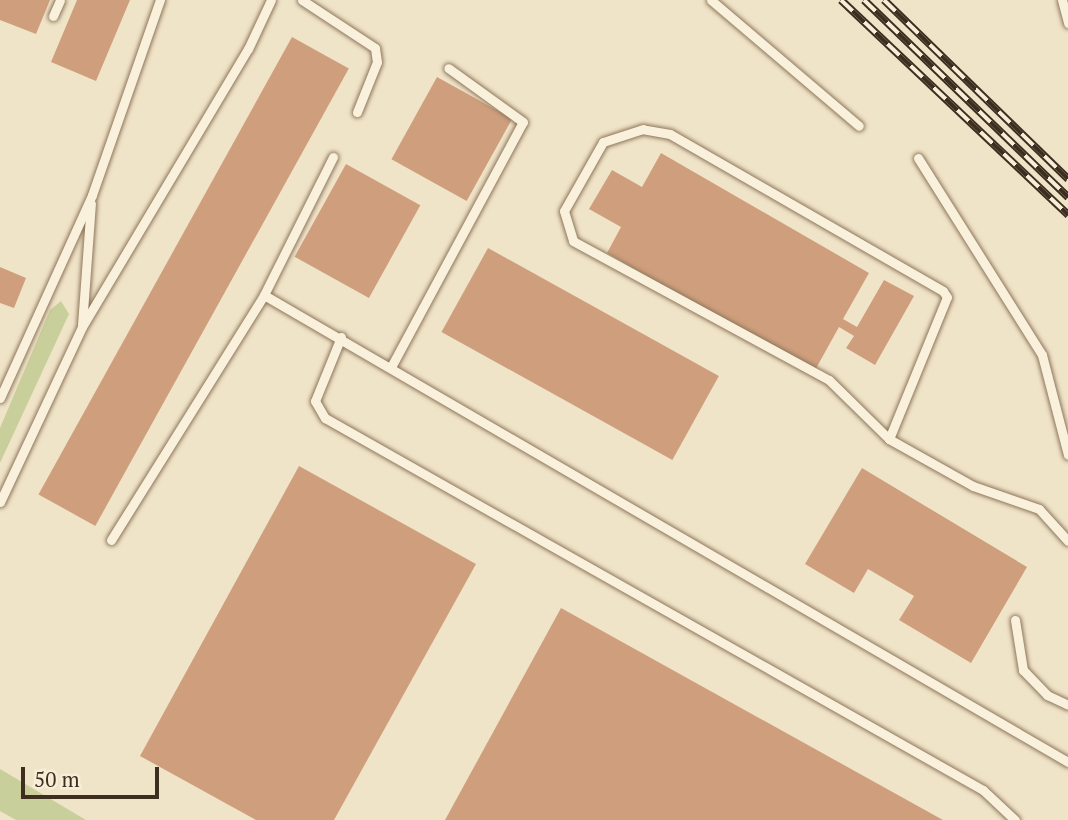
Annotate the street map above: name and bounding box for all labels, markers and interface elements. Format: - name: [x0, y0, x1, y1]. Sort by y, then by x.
- scale bar: [24, 754, 163, 798]
- text: 50 m: [34, 765, 80, 793]

